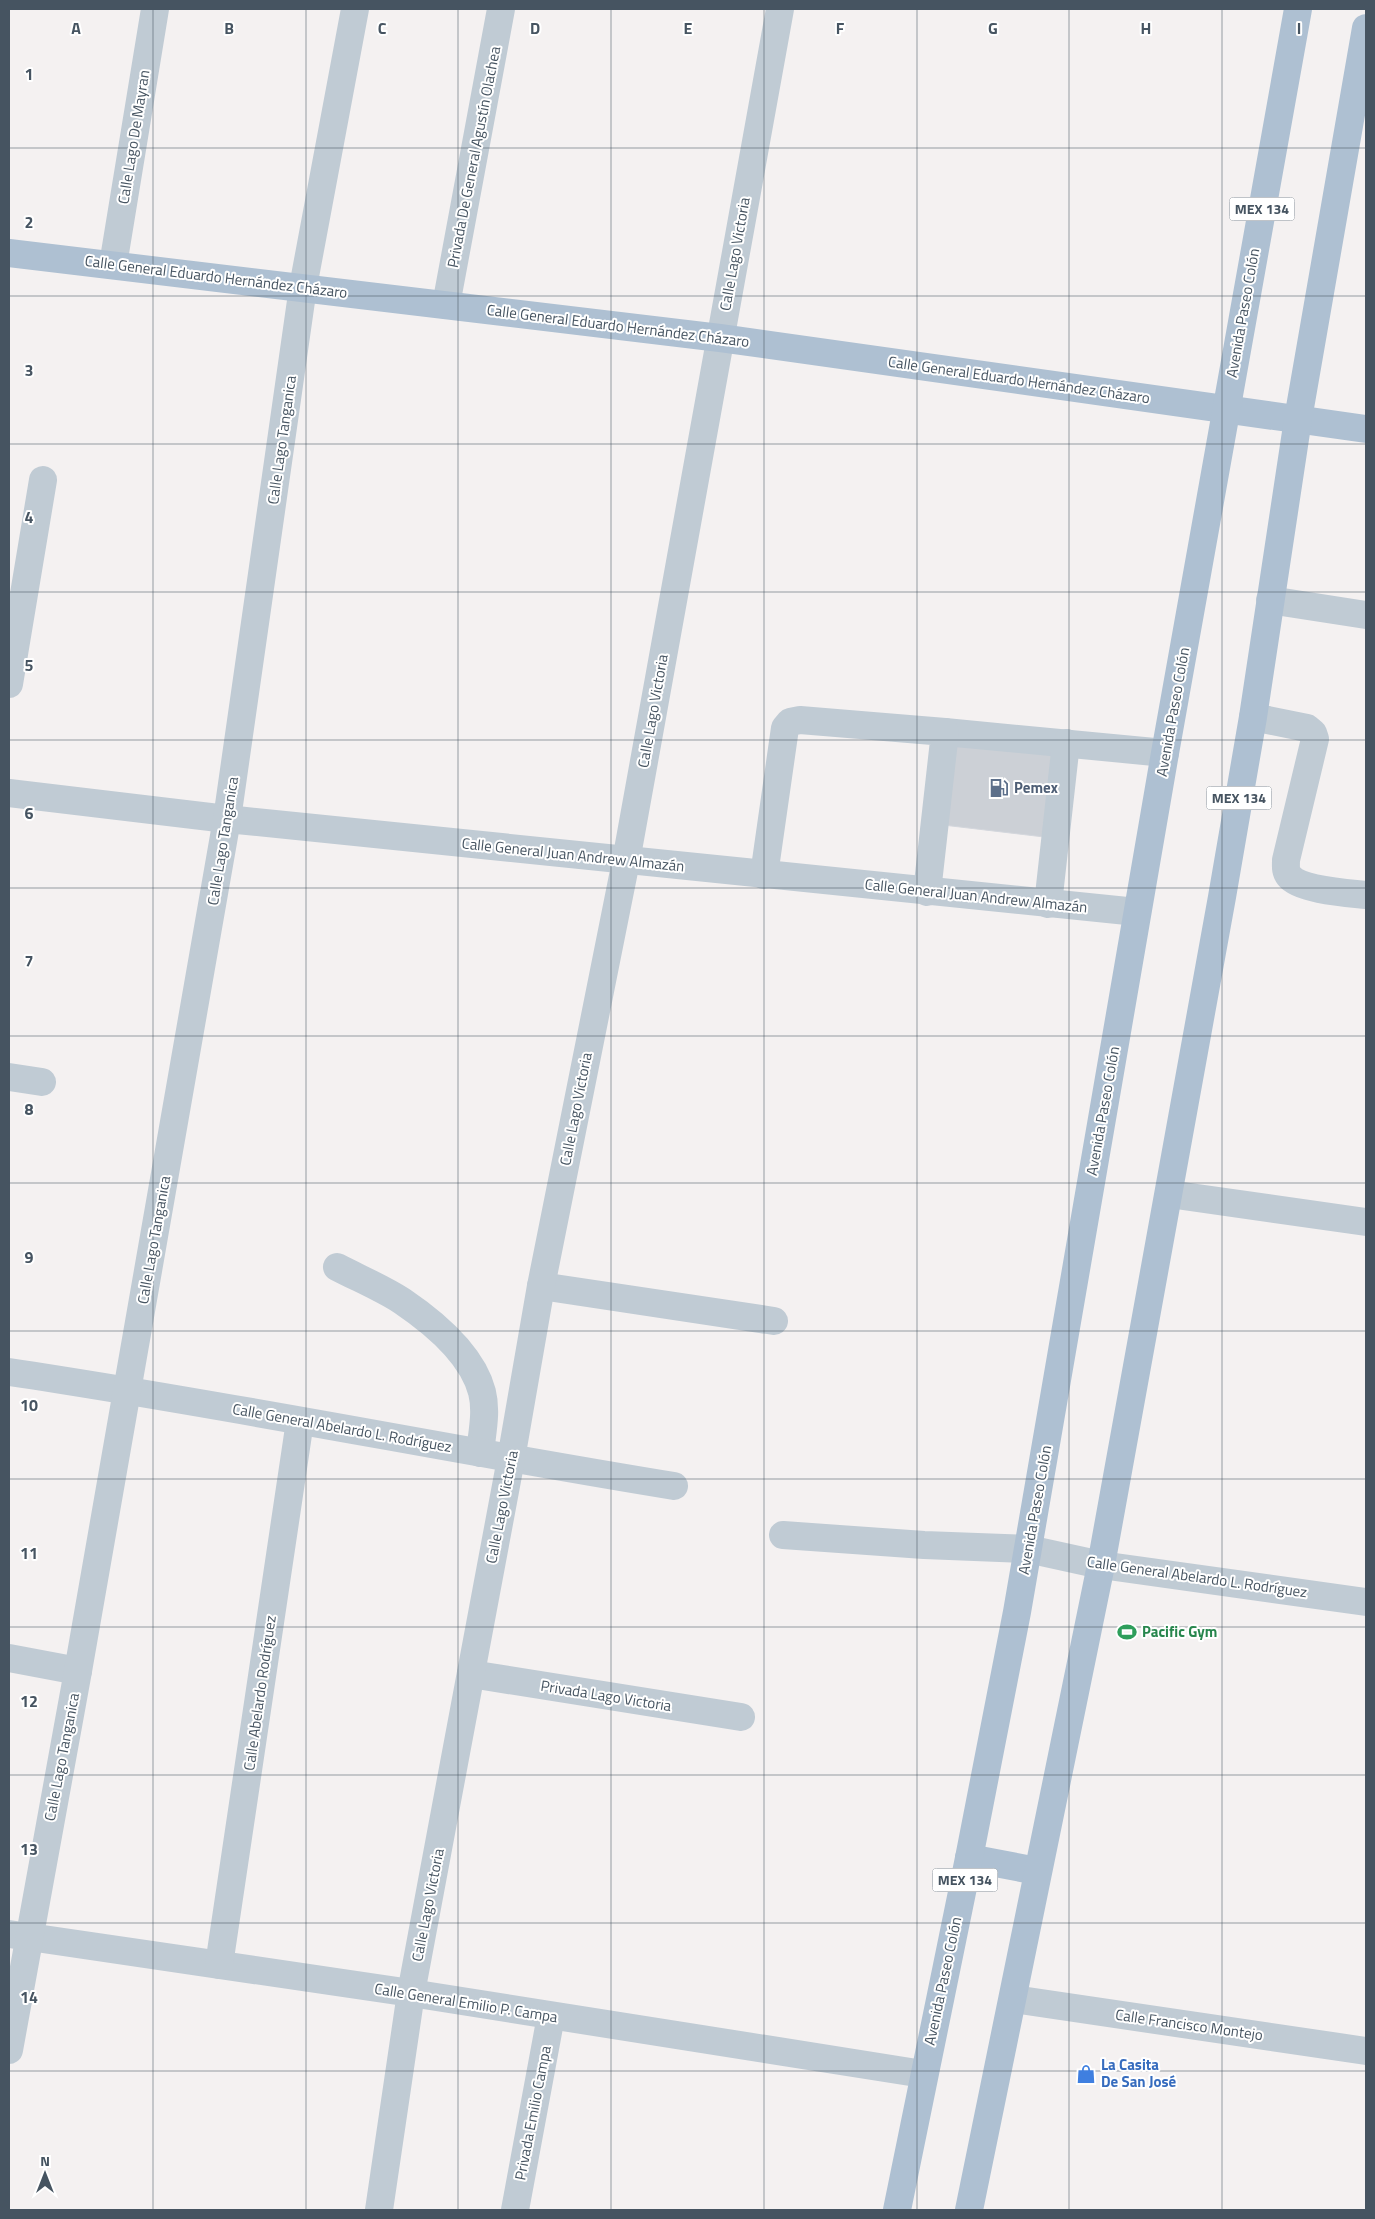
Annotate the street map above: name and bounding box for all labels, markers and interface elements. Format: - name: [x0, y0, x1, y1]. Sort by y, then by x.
- text: A: [71, 16, 81, 40]
- text: B: [224, 16, 234, 40]
- text: C: [378, 16, 387, 40]
- text: D: [530, 16, 540, 40]
- text: E: [684, 16, 693, 40]
- text: F: [836, 16, 845, 40]
- text: G: [988, 16, 998, 40]
- text: H: [1141, 16, 1151, 40]
- text: I: [1297, 16, 1301, 40]
- street label: Privada De General Agustín Olachea: [441, 44, 506, 270]
- text: 1: [25, 62, 33, 86]
- street label: Calle Lago De Mayran: [112, 68, 155, 206]
- street label: Calle Lago Victoria: [713, 195, 756, 312]
- road number: MEX 134: [1230, 198, 1294, 220]
- text: 2: [25, 210, 33, 234]
- street label: Avenida Paseo Colón: [1220, 246, 1265, 379]
- street label: Calle General Eduardo Hernández Cházaro: [84, 249, 349, 304]
- street label: Calle General Eduardo Hernández Cházaro: [486, 298, 751, 353]
- street label: Calle General Eduardo Hernández Cházaro: [887, 350, 1152, 409]
- text: 3: [25, 358, 33, 382]
- street label: Calle Lago Tanganica: [261, 374, 302, 506]
- text: 4: [25, 505, 34, 529]
- street label: Avenida Paseo Colón: [1150, 645, 1195, 778]
- street label: Calle Lago Victoria: [631, 652, 674, 769]
- text: 5: [25, 653, 34, 677]
- street label: Calle Lago Tanganica: [201, 775, 244, 907]
- place label: Pemex: [1014, 776, 1058, 799]
- fuel station icon: Pemex: [988, 777, 1010, 799]
- road number: MEX 134: [1206, 786, 1272, 810]
- text: 6: [25, 801, 34, 825]
- street label: Calle General Juan Andrew Almazán: [461, 831, 685, 878]
- street label: Calle General Juan Andrew Almazán: [864, 872, 1088, 919]
- text: 7: [25, 949, 33, 973]
- street label: Avenida Paseo Colón: [1080, 1044, 1125, 1177]
- street label: Calle Lago Victoria: [553, 1050, 598, 1167]
- text: 8: [25, 1097, 34, 1121]
- street label: Calle Lago Tanganica: [131, 1173, 176, 1306]
- text: 9: [25, 1245, 34, 1269]
- text: 10: [20, 1393, 38, 1417]
- street label: Calle General Abelardo L. Rodríguez: [231, 1397, 454, 1458]
- street label: Avenida Paseo Colón: [1012, 1443, 1057, 1576]
- street label: Calle Lago Victoria: [479, 1448, 524, 1565]
- text: 11: [20, 1541, 38, 1565]
- street label: Calle General Abelardo L. Rodríguez: [1085, 1550, 1309, 1603]
- street label: Calle Abelardo Rodríguez: [237, 1614, 282, 1772]
- place label: Pacific Gym: [1142, 1620, 1217, 1643]
- sports icon: Pacific Gym: [1116, 1621, 1138, 1643]
- street label: Privada Lago Victoria: [539, 1674, 674, 1717]
- text: 12: [20, 1689, 38, 1713]
- street label: Calle Lago Tanganica: [38, 1691, 85, 1823]
- text: 13: [20, 1837, 38, 1861]
- street label: Calle Lago Victoria: [405, 1846, 450, 1963]
- road number: MEX 134: [932, 1868, 998, 1892]
- street label: Avenida Paseo Colón: [918, 1914, 967, 2047]
- street label: Calle General Emilio P. Campa: [373, 1977, 560, 2028]
- text: 14: [20, 1985, 38, 2009]
- street label: Calle Francisco Montejo: [1114, 2003, 1264, 2046]
- street label: Privada Emilio Campa: [508, 2043, 557, 2182]
- place label: La Casita De San José: [1101, 2053, 1176, 2093]
- shop icon: La Casita De San José: [1075, 2063, 1097, 2085]
- north arrow: [20, 2149, 70, 2199]
- text: N: [40, 2150, 50, 2171]

